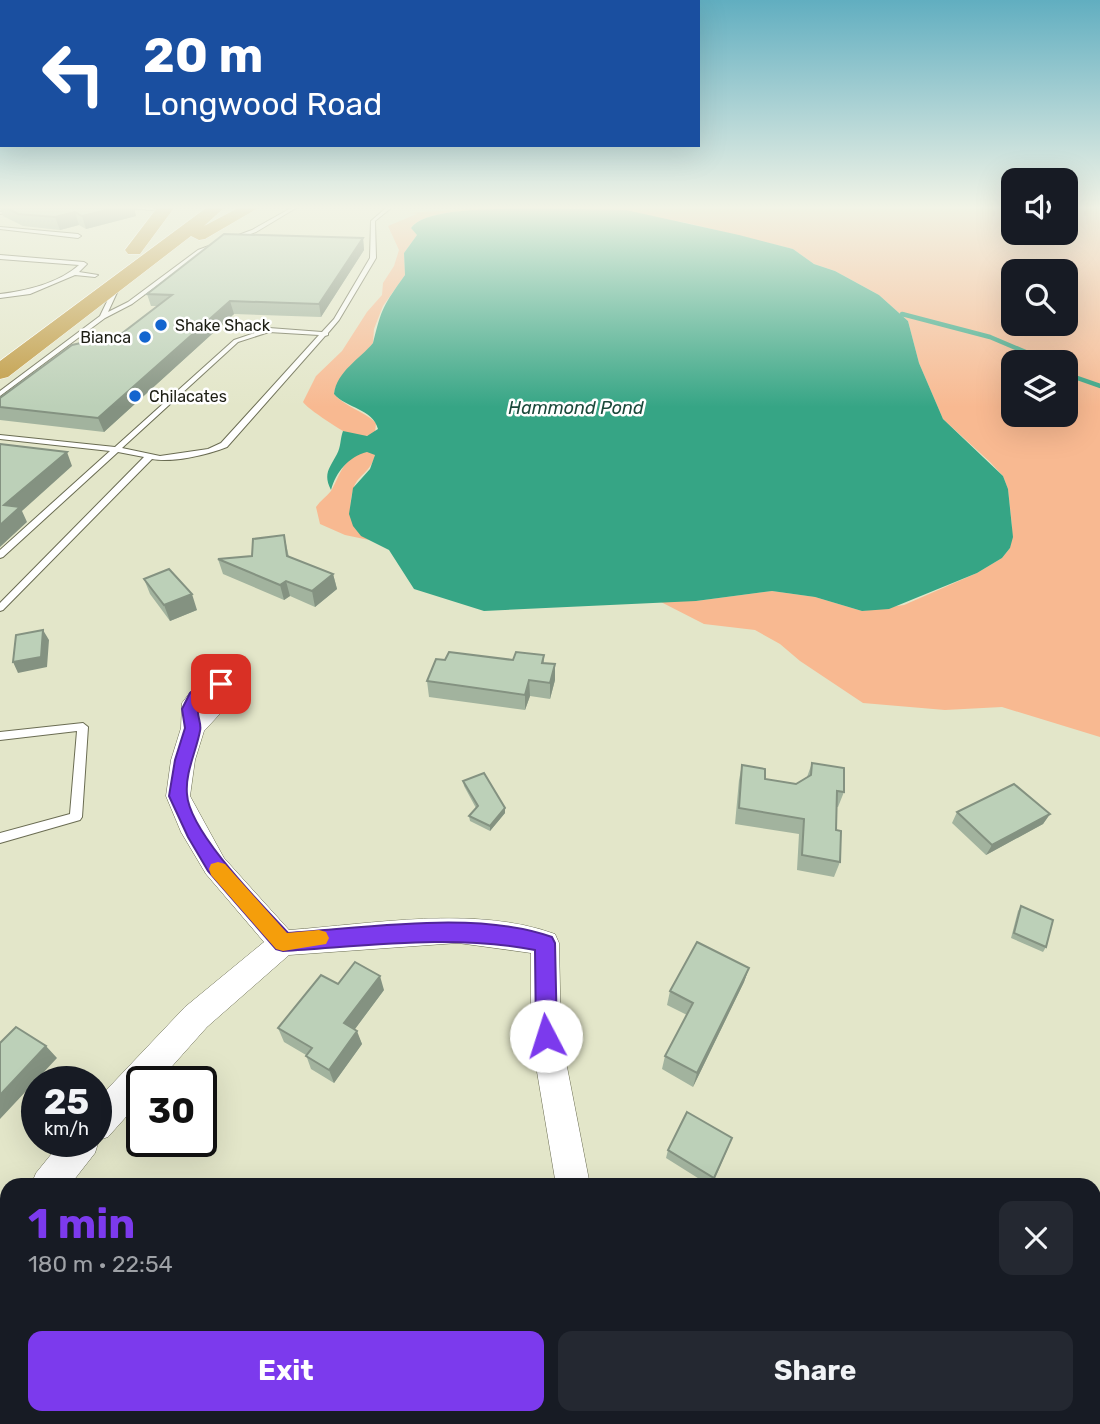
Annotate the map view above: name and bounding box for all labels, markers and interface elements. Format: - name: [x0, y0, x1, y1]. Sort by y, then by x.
- text: 20 m: [143, 26, 264, 84]
- icon: left: [28, 28, 119, 119]
- text: Longwood Road: [143, 85, 382, 123]
- map controls: [1001, 168, 1078, 427]
- button: sound: [1001, 168, 1078, 245]
- button: search: [1001, 259, 1078, 336]
- place label: Shake Shack: [175, 316, 271, 335]
- marker: Shake Shack: [153, 317, 169, 333]
- place label: Bianca: [80, 328, 131, 347]
- marker: Bianca: [137, 329, 153, 345]
- button: layers: [1001, 350, 1078, 427]
- place label: Chilacates: [149, 387, 227, 406]
- marker: Chilacates: [127, 388, 143, 404]
- water label: Hammond Pond: [508, 397, 644, 419]
- pin: [191, 654, 251, 714]
- icon: arrive: [202, 665, 240, 703]
- position arrow: [509, 999, 583, 1073]
- speed limit sign: 30: [126, 1066, 217, 1157]
- text: 25: [44, 1081, 89, 1123]
- text: km/h: [44, 1118, 89, 1140]
- text: 1 min: [28, 1199, 135, 1249]
- button: close: [999, 1201, 1073, 1275]
- text: 180 m · 22:54: [28, 1250, 173, 1278]
- button: Exit: [28, 1331, 544, 1411]
- button: Share: [558, 1331, 1073, 1411]

